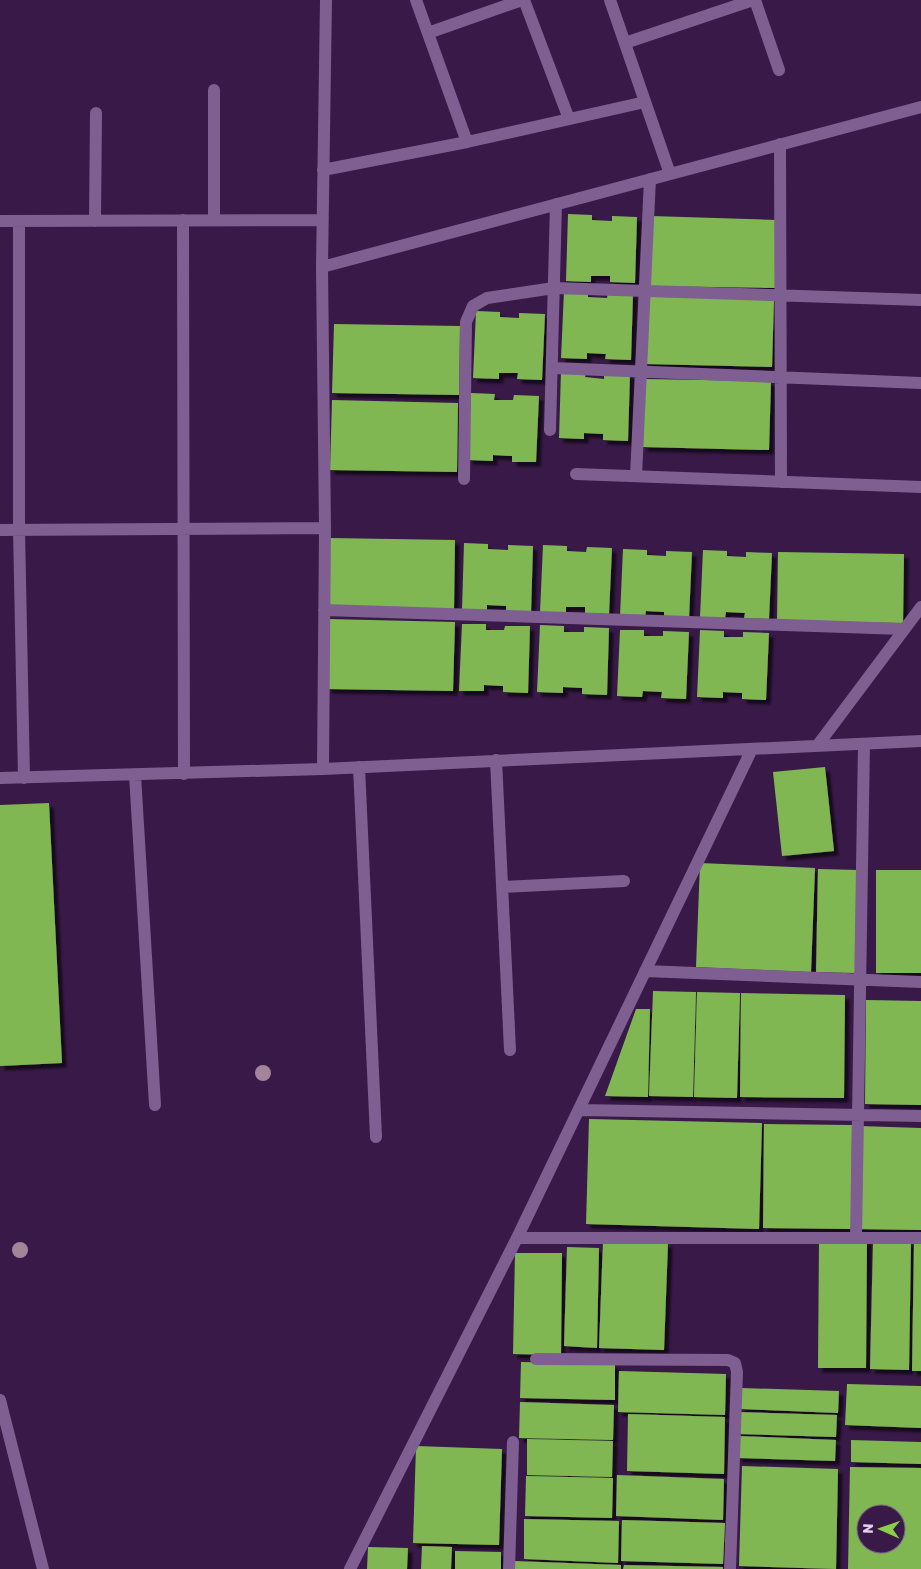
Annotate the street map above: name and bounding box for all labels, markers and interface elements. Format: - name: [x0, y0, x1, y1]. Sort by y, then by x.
- north arrow: [856, 1504, 906, 1554]
- text: N: [860, 1523, 877, 1534]

